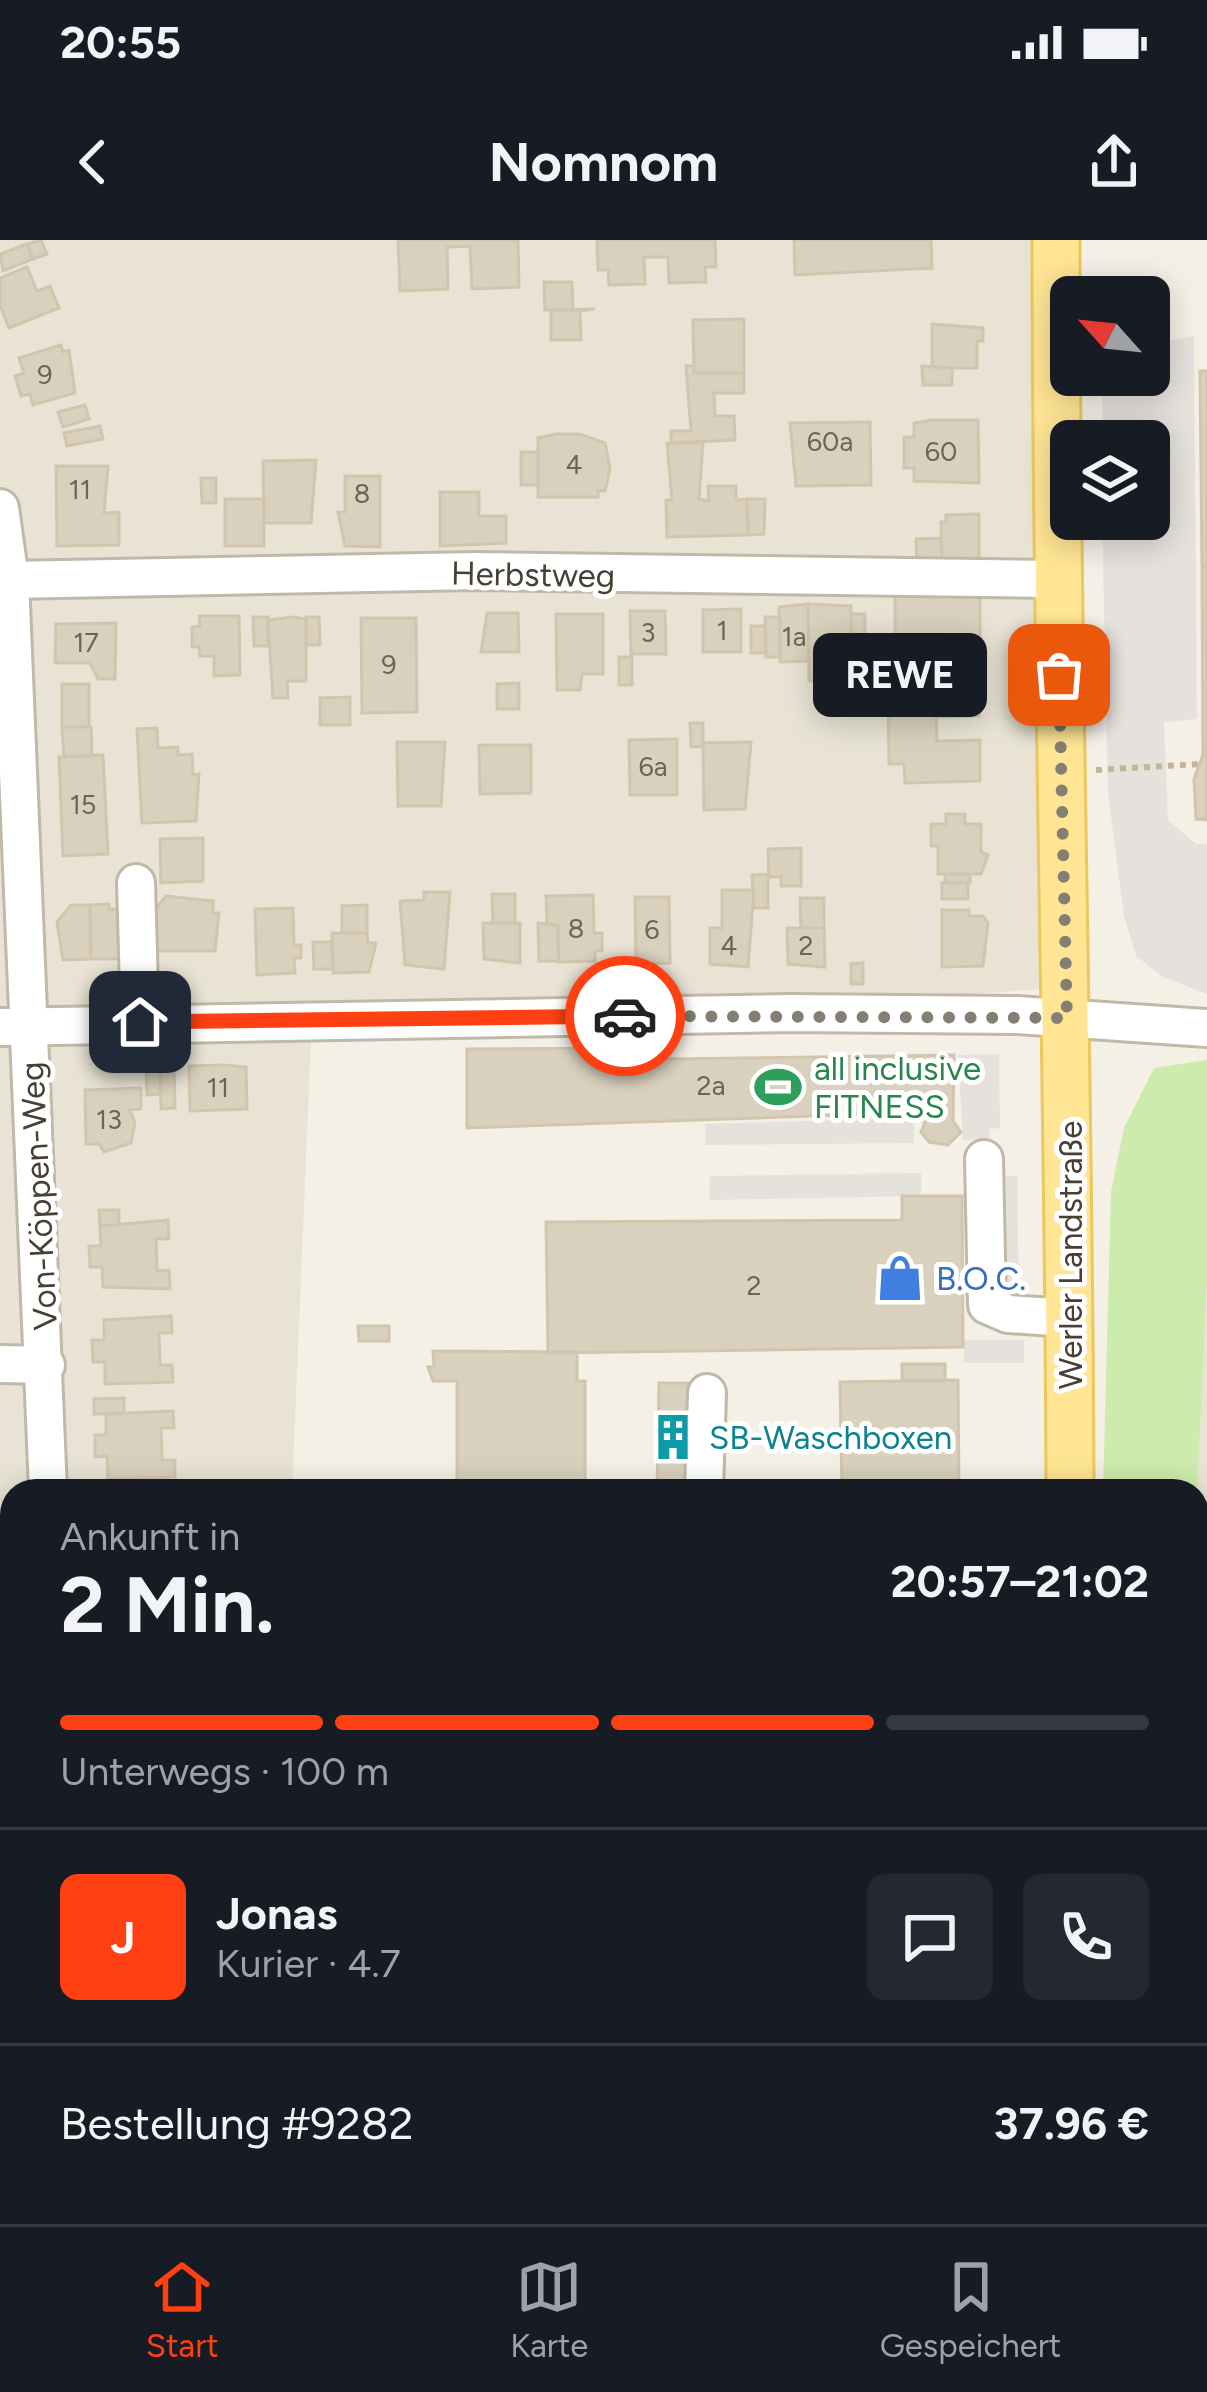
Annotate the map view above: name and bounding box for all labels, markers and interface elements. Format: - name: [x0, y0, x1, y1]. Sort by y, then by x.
- text: 20:55: [60, 15, 181, 69]
- icon: back: [60, 129, 126, 195]
- icon: share: [1081, 129, 1147, 195]
- text: Nomnom: [489, 130, 718, 195]
- north arrow: [1050, 276, 1170, 396]
- map controls: [1050, 276, 1170, 540]
- house number: 9: [37, 358, 53, 391]
- button: layers: [1050, 420, 1170, 540]
- house number: 60a: [807, 425, 853, 458]
- house number: 60: [925, 435, 957, 468]
- house number: 4: [566, 448, 582, 481]
- house number: 11: [69, 473, 91, 506]
- house number: 8: [354, 477, 370, 510]
- street label: Herbstweg: [451, 554, 615, 595]
- house number: 1: [716, 614, 728, 647]
- house number: 3: [641, 616, 655, 649]
- house number: 1a: [782, 620, 806, 653]
- pin: [1008, 624, 1110, 726]
- house number: 17: [73, 626, 99, 659]
- callout: REWE: [813, 633, 987, 717]
- icon: bag: [1026, 642, 1092, 708]
- house number: 9: [381, 648, 397, 681]
- text: REWE: [845, 651, 955, 698]
- house number: 6a: [638, 750, 668, 783]
- house number: 15: [70, 788, 96, 821]
- house number: 8: [568, 912, 584, 945]
- house number: 6: [644, 913, 660, 946]
- house number: 4: [721, 929, 737, 962]
- house number: 2: [798, 929, 814, 962]
- courier: [565, 956, 685, 1076]
- pin: [89, 971, 191, 1073]
- icon: car: [592, 983, 658, 1049]
- icon: home: [107, 989, 173, 1055]
- place label: all inclusive FITNESS: [814, 1049, 981, 1126]
- street label: Von-Köppen-Weg: [12, 1061, 65, 1331]
- sports icon: all inclusive FITNESS: [753, 1062, 803, 1112]
- house number: 2a: [697, 1069, 725, 1102]
- house number: 11: [207, 1071, 229, 1104]
- house number: 13: [96, 1103, 122, 1136]
- street label: Werler Landstraße: [1051, 1121, 1090, 1389]
- shop icon: B.O.C.: [875, 1253, 925, 1303]
- place label: B.O.C.: [936, 1259, 1026, 1298]
- house number: 2: [746, 1269, 762, 1302]
- building icon: SB-Waschboxen: [648, 1412, 698, 1462]
- place label: SB-Waschboxen: [709, 1418, 952, 1457]
- text: Ankunft in: [60, 1513, 240, 1560]
- text: 20:57–21:02: [891, 1554, 1149, 1608]
- text: 2 Min.: [60, 1558, 275, 1652]
- text: Unterwegs · 100 m: [60, 1748, 389, 1795]
- button: chat: [867, 1874, 993, 2000]
- button: phone: [1023, 1874, 1149, 2000]
- text: Jonas: [216, 1886, 338, 1940]
- text: J: [111, 1910, 135, 1964]
- text: Kurier · 4.7: [216, 1940, 401, 1987]
- text: Bestellung #9282: [60, 2096, 414, 2150]
- text: 37.96 €: [994, 2096, 1149, 2150]
- tab: Start: [146, 2254, 219, 2365]
- tab: Karte: [510, 2254, 588, 2365]
- tab: Gespeichert: [880, 2254, 1061, 2365]

